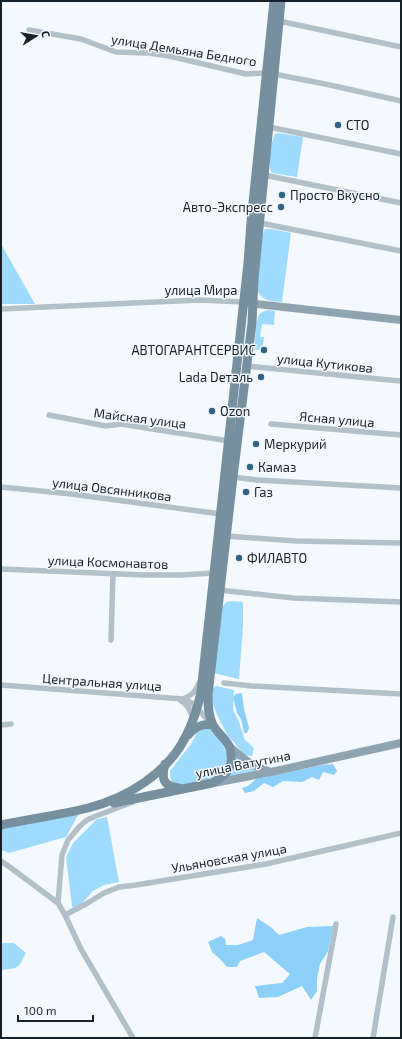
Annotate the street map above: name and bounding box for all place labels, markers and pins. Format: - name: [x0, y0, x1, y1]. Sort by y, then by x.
- place label: СТО: [346, 117, 369, 133]
- marker: СТО: [333, 120, 343, 130]
- place label: Просто Вкусно: [290, 187, 380, 203]
- marker: Просто Вкусно: [277, 190, 287, 200]
- place label: Авто-Экспресс: [183, 199, 273, 215]
- marker: Авто-Экспресс: [276, 202, 286, 212]
- place label: АВТОГАРАНТСЕРВИС: [132, 342, 256, 358]
- marker: АВТОГАРАНТСЕРВИС: [259, 345, 269, 355]
- place label: Lada Dеталь: [179, 369, 253, 385]
- marker: Lada Dеталь: [256, 372, 266, 382]
- place label: Ozon: [220, 403, 250, 419]
- marker: Ozon: [207, 406, 217, 416]
- place label: Меркурий: [264, 436, 327, 452]
- marker: Меркурий: [251, 439, 261, 449]
- place label: Камаз: [258, 459, 296, 475]
- marker: Камаз: [245, 462, 255, 472]
- place label: Газ: [254, 484, 273, 500]
- marker: Газ: [241, 487, 251, 497]
- place label: ФИЛАВТО: [247, 550, 307, 566]
- marker: ФИЛАВТО: [234, 553, 244, 563]

